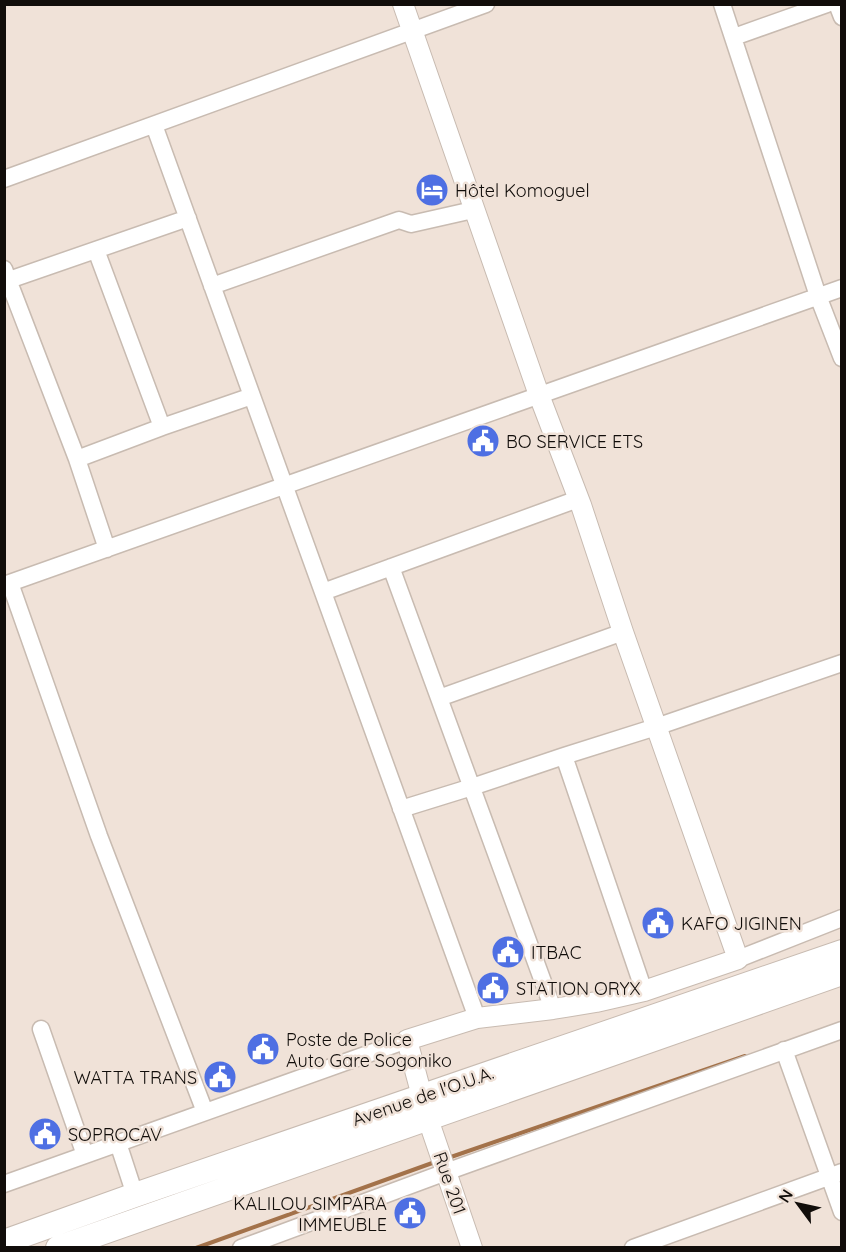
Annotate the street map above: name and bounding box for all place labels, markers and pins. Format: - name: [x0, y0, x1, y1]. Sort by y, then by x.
- hotel icon: Hôtel Komoguel: [414, 172, 450, 208]
- place label: Hôtel Komoguel: [455, 179, 590, 202]
- public building icon: BO SERVICE ETS: [465, 423, 501, 459]
- place label: BO SERVICE ETS: [506, 430, 643, 453]
- public building icon: KAFO JIGINEN: [640, 905, 676, 941]
- place label: KAFO JIGINEN: [681, 912, 802, 935]
- public building icon: ITBAC: [490, 934, 526, 970]
- place label: ITBAC: [531, 941, 582, 964]
- public building icon: STATION ORYX: [475, 970, 511, 1006]
- place label: STATION ORYX: [516, 977, 641, 1000]
- place label: Poste de Police Auto Gare Sogoniko: [286, 1028, 452, 1072]
- public building icon: Poste de Police Auto Gare Sogoniko: [245, 1031, 281, 1067]
- public building icon: WATTA TRANS: [202, 1059, 238, 1095]
- place label: WATTA TRANS: [74, 1066, 197, 1089]
- public building icon: SOPROCAV: [27, 1116, 63, 1152]
- place label: SOPROCAV: [68, 1123, 162, 1146]
- place label: KALILOU SIMPARA IMMEUBLE: [233, 1192, 387, 1236]
- public building icon: KALILOU SIMPARA IMMEUBLE: [392, 1195, 428, 1231]

